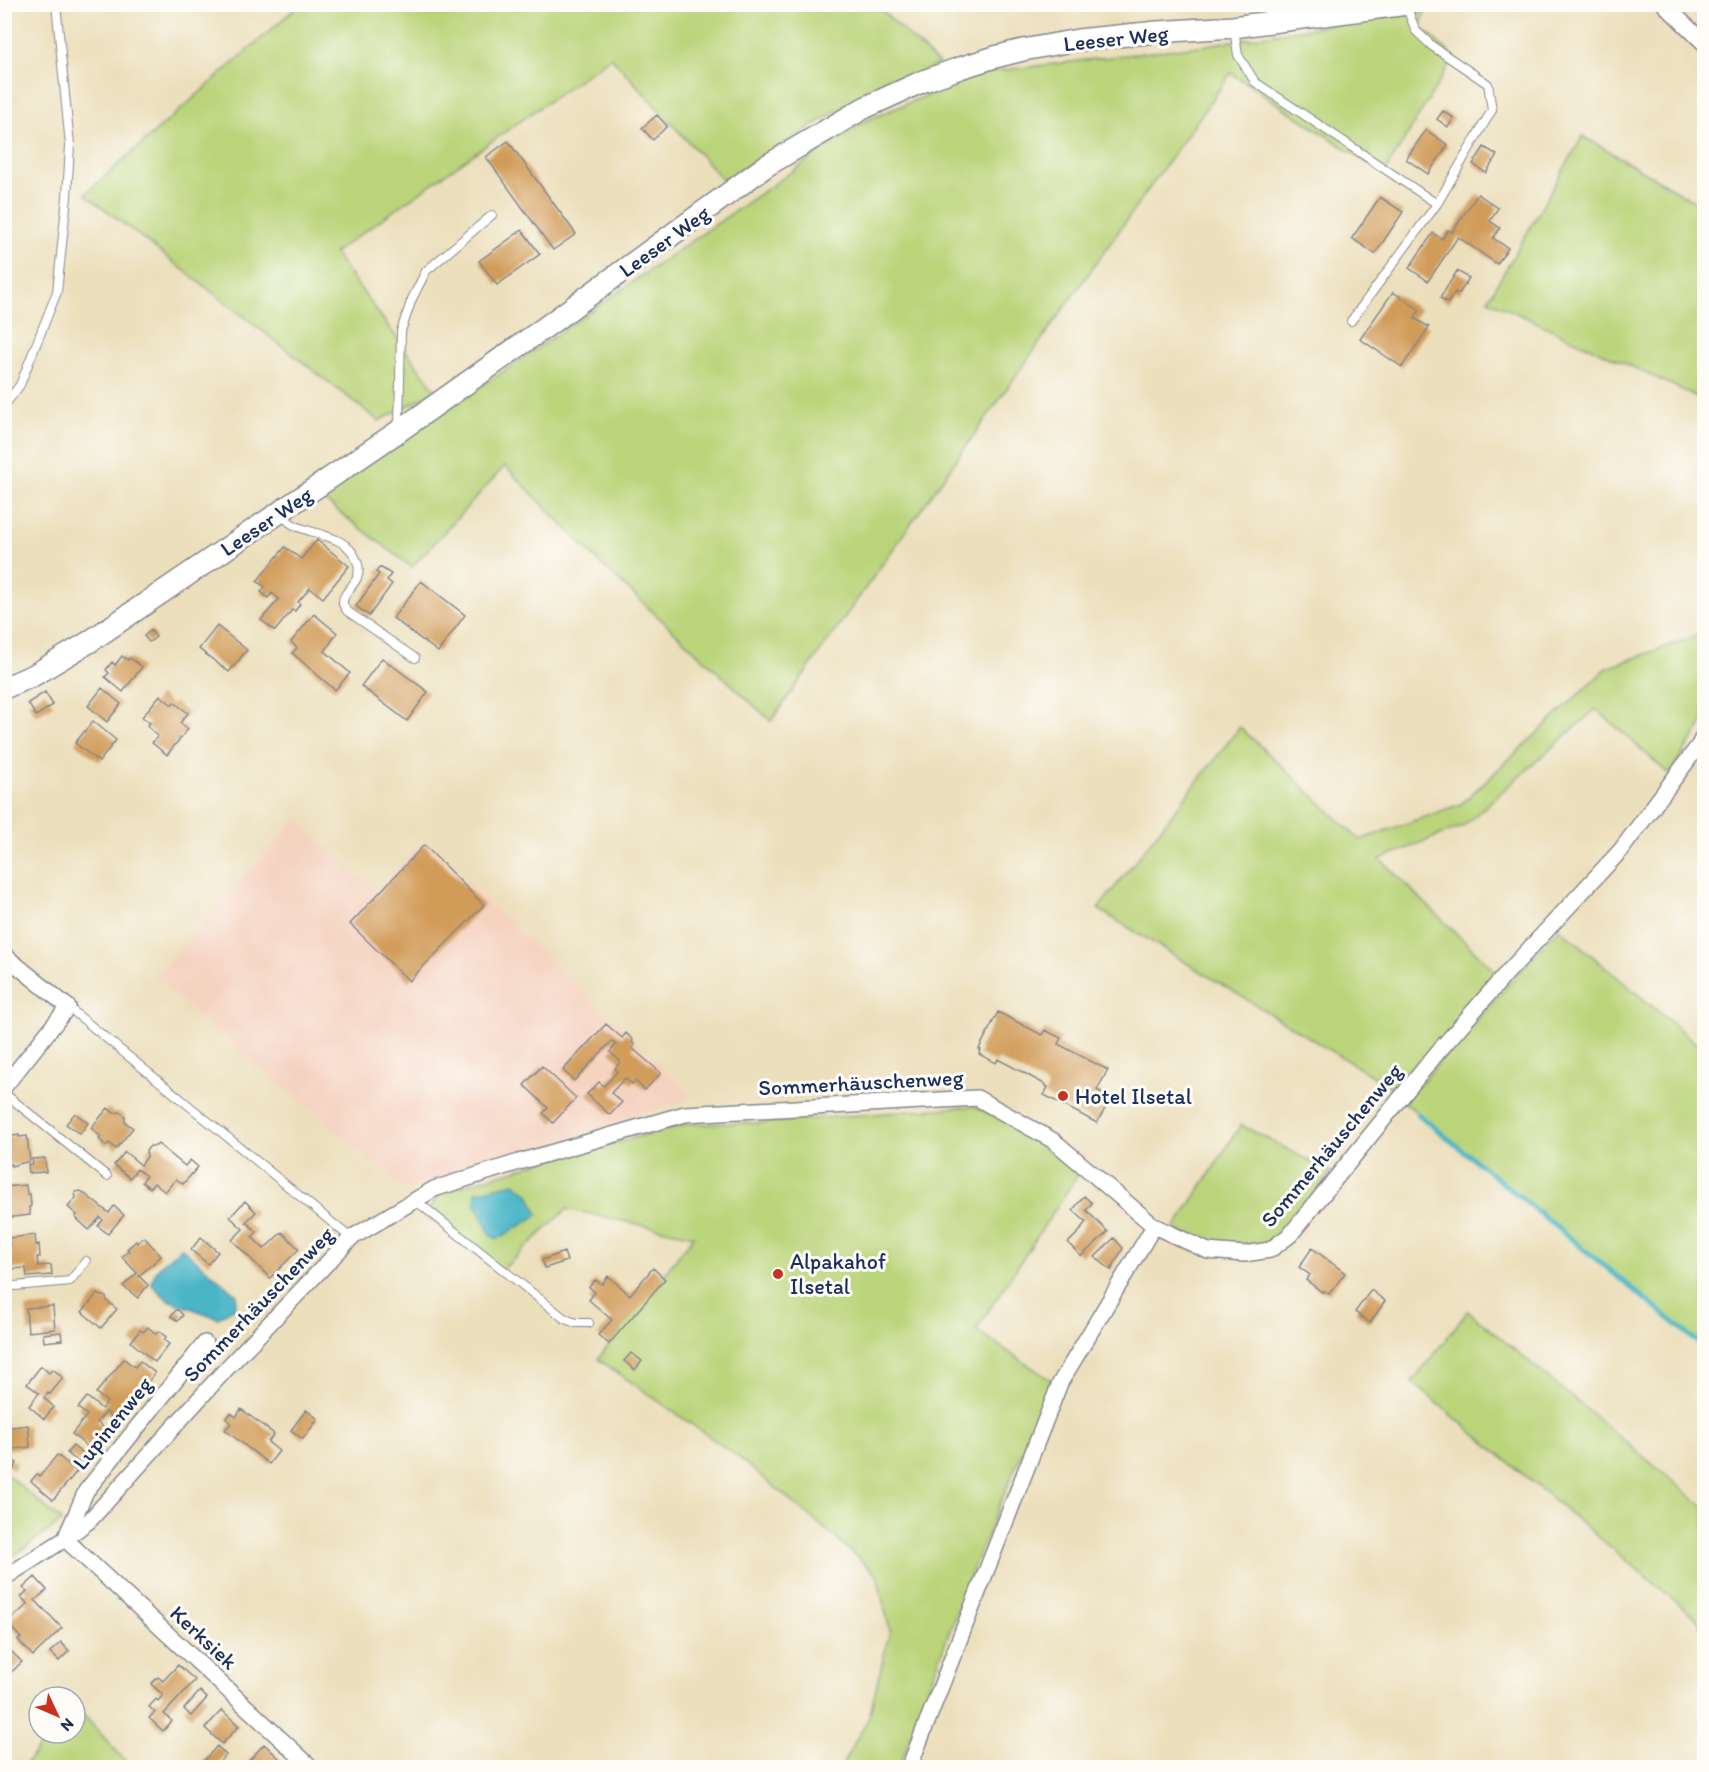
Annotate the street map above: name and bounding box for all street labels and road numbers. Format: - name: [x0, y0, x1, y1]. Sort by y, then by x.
- street label: Leeser Weg: [1062, 19, 1171, 57]
- street label: Leeser Weg: [614, 199, 715, 283]
- street label: Leeser Weg: [215, 480, 318, 562]
- street label: Sommerhäuschenweg: [1255, 1057, 1408, 1233]
- street label: Sommerhäuschenweg: [758, 1064, 965, 1101]
- street label: Sommerhäuschenweg: [177, 1221, 340, 1388]
- street label: Lupinenweg: [67, 1371, 159, 1475]
- street label: Kerksiek: [165, 1600, 243, 1676]

